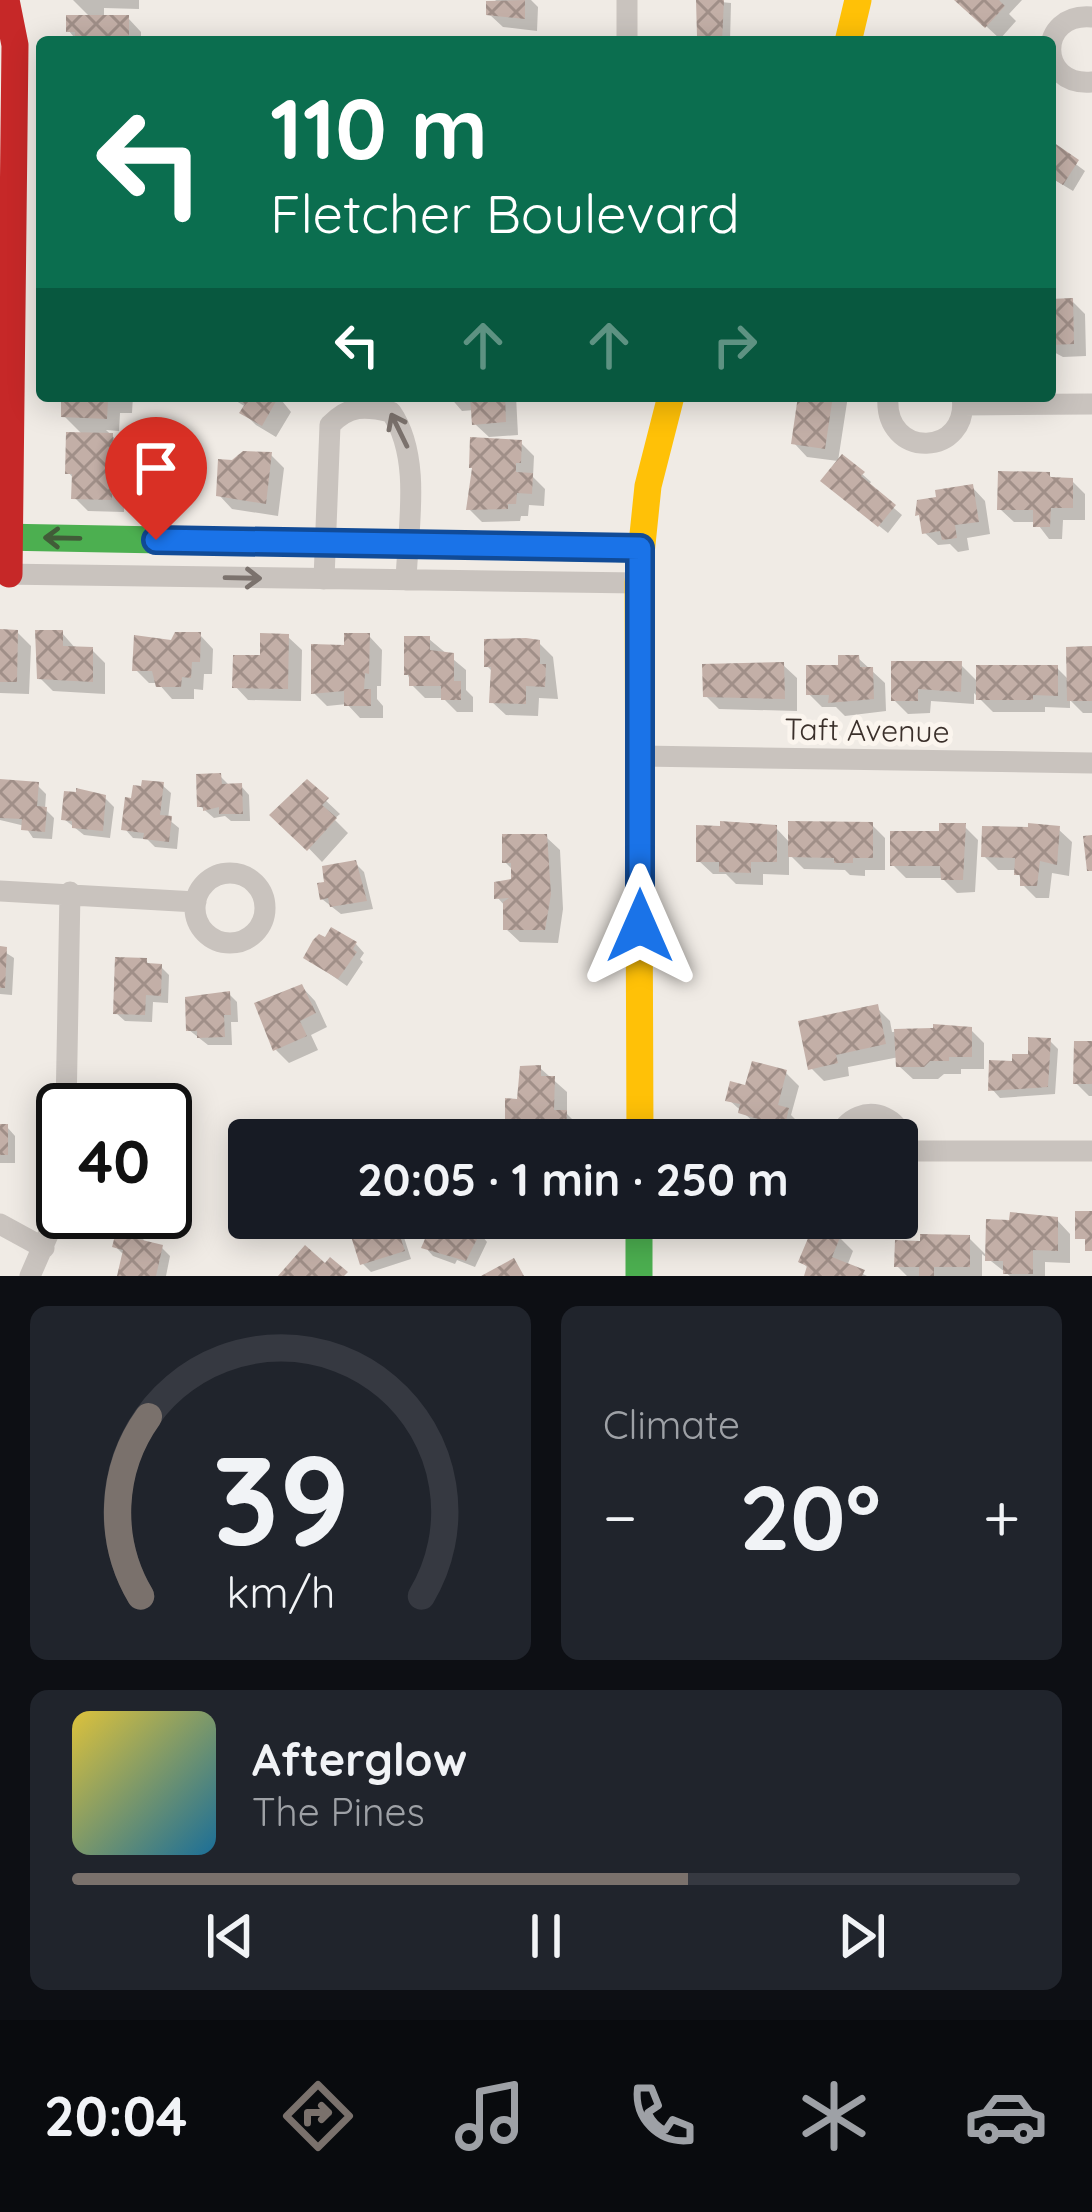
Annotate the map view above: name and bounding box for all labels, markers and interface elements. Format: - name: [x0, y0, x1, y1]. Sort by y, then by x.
- text: 110 m: [270, 75, 488, 180]
- icon: left: [72, 84, 228, 240]
- text: Fletcher Boulevard: [270, 179, 740, 247]
- icon: left: [324, 312, 390, 378]
- icon: ahead: [450, 312, 516, 378]
- icon: ahead: [576, 312, 642, 378]
- icon: right: [702, 312, 768, 378]
- one-way arrow: [387, 413, 409, 449]
- pin: [105, 417, 207, 540]
- icon: arrive: [123, 435, 189, 501]
- one-way arrow: [43, 527, 82, 550]
- one-way arrow: [223, 566, 262, 589]
- street label: Taft Avenue: [784, 710, 950, 750]
- position arrow: [577, 863, 703, 989]
- speed limit sign: 40: [36, 1083, 192, 1239]
- text: 20:05 · 1 min · 250 m: [357, 1151, 789, 1207]
- text: Climate: [603, 1400, 740, 1449]
- text: 39: [212, 1420, 349, 1576]
- text: 20°: [739, 1460, 881, 1573]
- text: −: [603, 1475, 637, 1558]
- text: +: [983, 1475, 1020, 1558]
- text: km/h: [226, 1565, 335, 1619]
- text: Afterglow: [252, 1731, 467, 1787]
- text: The Pines: [252, 1787, 425, 1836]
- icon: previous: [197, 1903, 263, 1969]
- icon: pause: [513, 1903, 579, 1969]
- icon: next: [829, 1903, 895, 1969]
- icon: directions: [276, 2074, 360, 2158]
- icon: music: [448, 2074, 532, 2158]
- icon: phone: [620, 2074, 704, 2158]
- icon: climate: [792, 2074, 876, 2158]
- icon: car: [964, 2074, 1048, 2158]
- text: 20:04: [44, 2082, 188, 2150]

